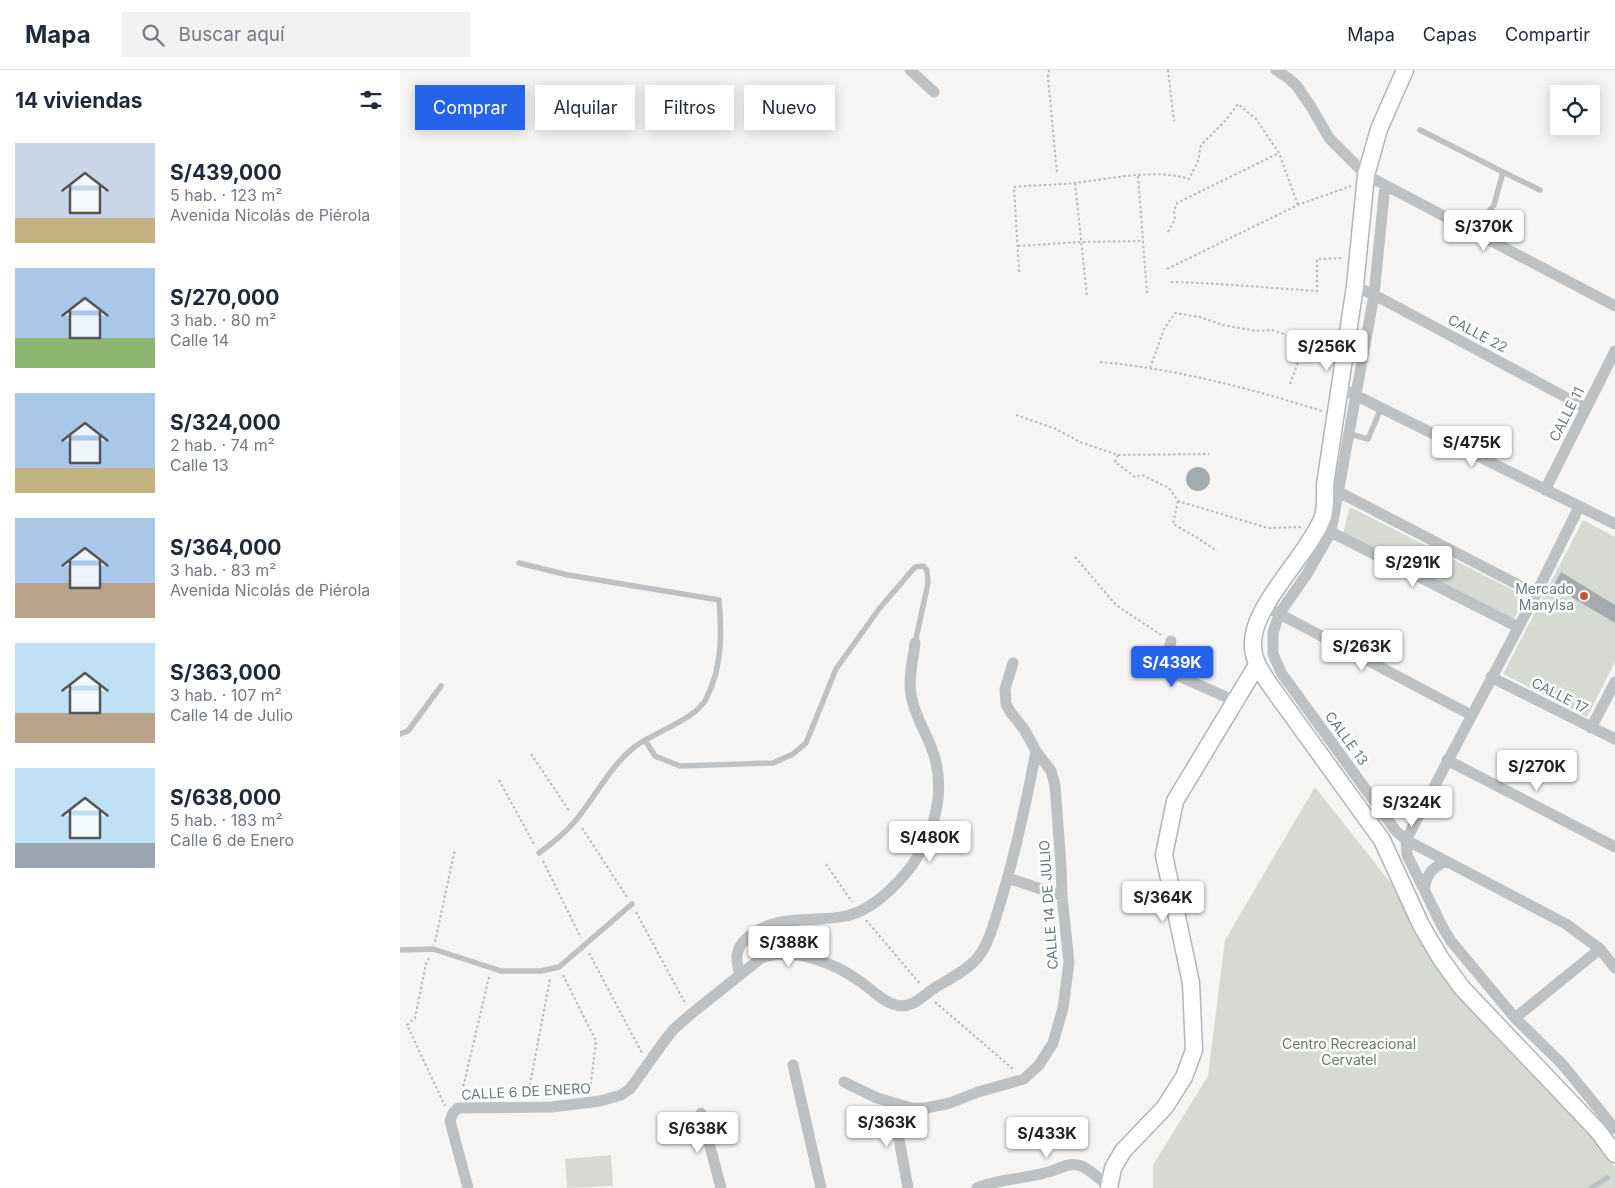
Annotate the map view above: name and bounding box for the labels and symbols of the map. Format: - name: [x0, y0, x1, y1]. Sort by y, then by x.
- pin: S/370K: [1443, 210, 1525, 252]
- street label: CALLE 22: [1445, 310, 1511, 356]
- pin: S/256K: [1286, 330, 1368, 372]
- street label: CALLE 11: [1545, 384, 1587, 444]
- pin: S/475K: [1431, 426, 1513, 468]
- pin: S/291K: [1372, 546, 1454, 588]
- place label: Mercado Manylsa: [1515, 580, 1574, 613]
- marker: Mercado Manylsa: [1578, 590, 1590, 602]
- pin: S/263K: [1321, 630, 1403, 672]
- pin: S/439K: [1131, 646, 1213, 688]
- street label: CALLE 17: [1529, 673, 1591, 717]
- street label: CALLE 13: [1322, 708, 1372, 768]
- pin: S/270K: [1496, 750, 1578, 792]
- pin: S/324K: [1371, 786, 1453, 828]
- pin: S/480K: [889, 820, 971, 863]
- street label: CALLE 14 DE JULIO: [1035, 840, 1061, 970]
- pin: S/364K: [1122, 880, 1204, 923]
- pin: S/388K: [748, 926, 830, 968]
- park label: Centro Recreacional Cervatel: [1282, 1035, 1416, 1068]
- street label: CALLE 6 DE ENERO: [461, 1079, 591, 1103]
- pin: S/363K: [846, 1106, 928, 1148]
- pin: S/638K: [657, 1112, 739, 1154]
- pin: S/433K: [1006, 1116, 1088, 1159]

